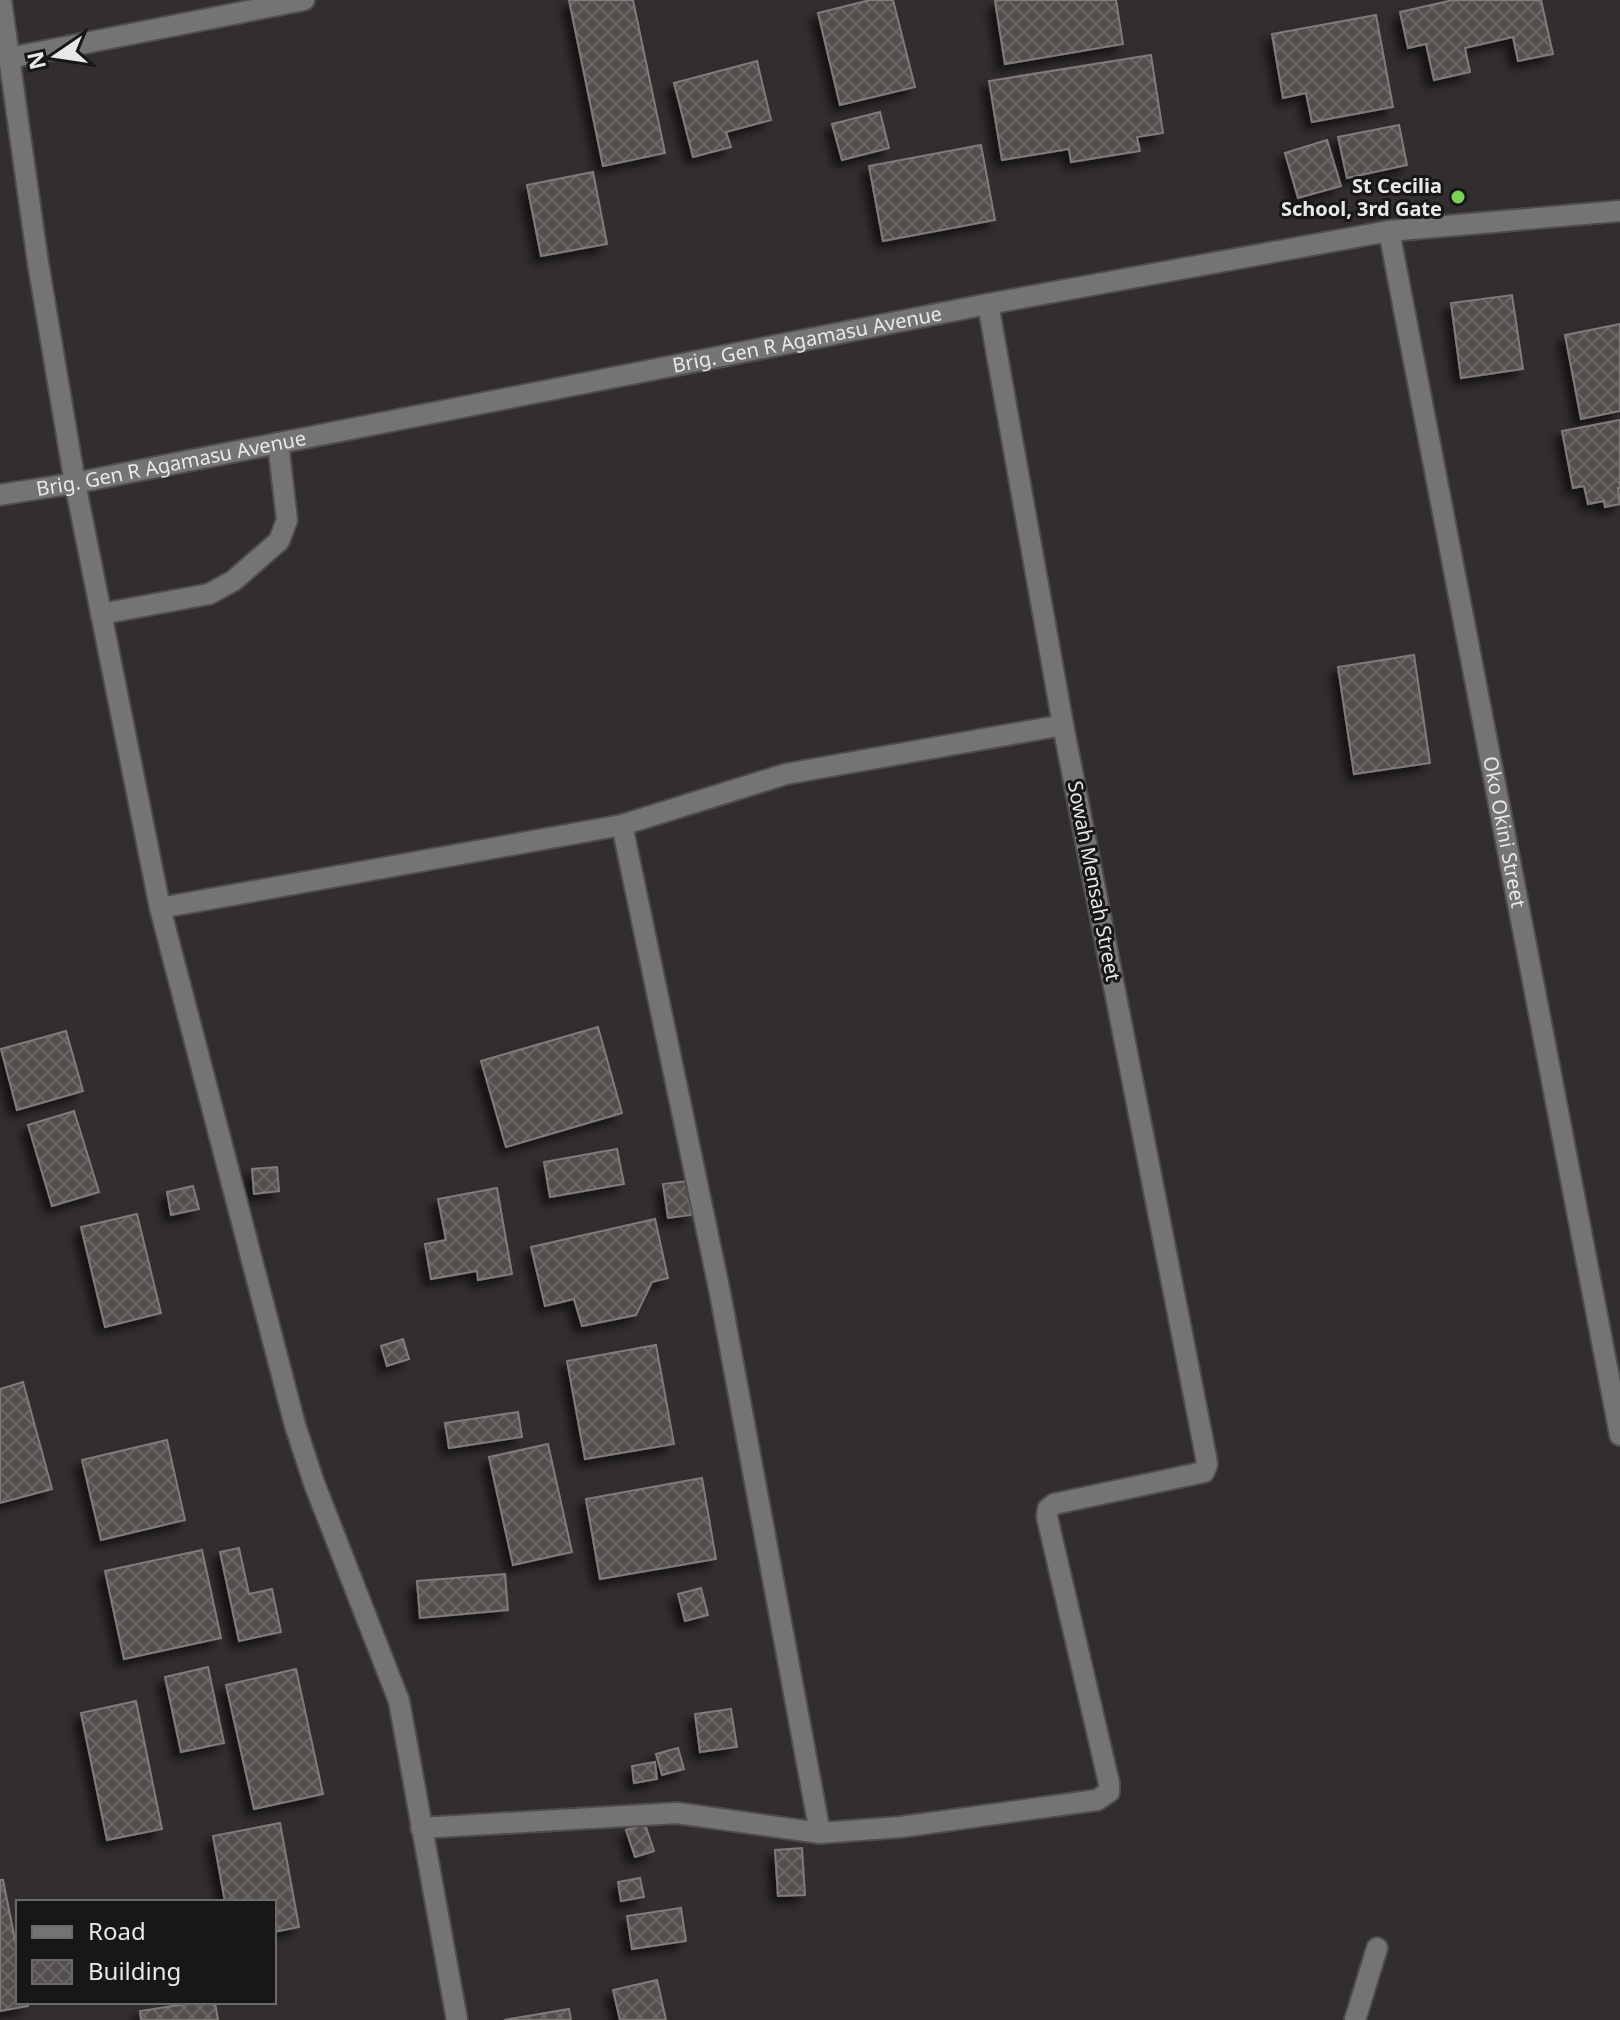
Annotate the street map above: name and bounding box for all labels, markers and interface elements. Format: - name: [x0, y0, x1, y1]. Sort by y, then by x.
- north arrow: [16, 16, 96, 96]
- text: N: [19, 49, 52, 73]
- place label: St Cecilia School, 3rd Gate: [1281, 172, 1442, 222]
- marker: St Cecilia School, 3rd Gate: [1449, 188, 1467, 206]
- street label: Brig. Gen R Agamasu Avenue: [670, 299, 944, 379]
- street label: Brig. Gen R Agamasu Avenue: [34, 424, 308, 502]
- street label: Oko Okini Street: [1477, 754, 1533, 910]
- street label: Sowah Mensah Street: [1062, 779, 1127, 983]
- legend: [16, 1900, 276, 2004]
- text: Road: [88, 1914, 146, 1947]
- text: Building: [88, 1954, 181, 1987]

